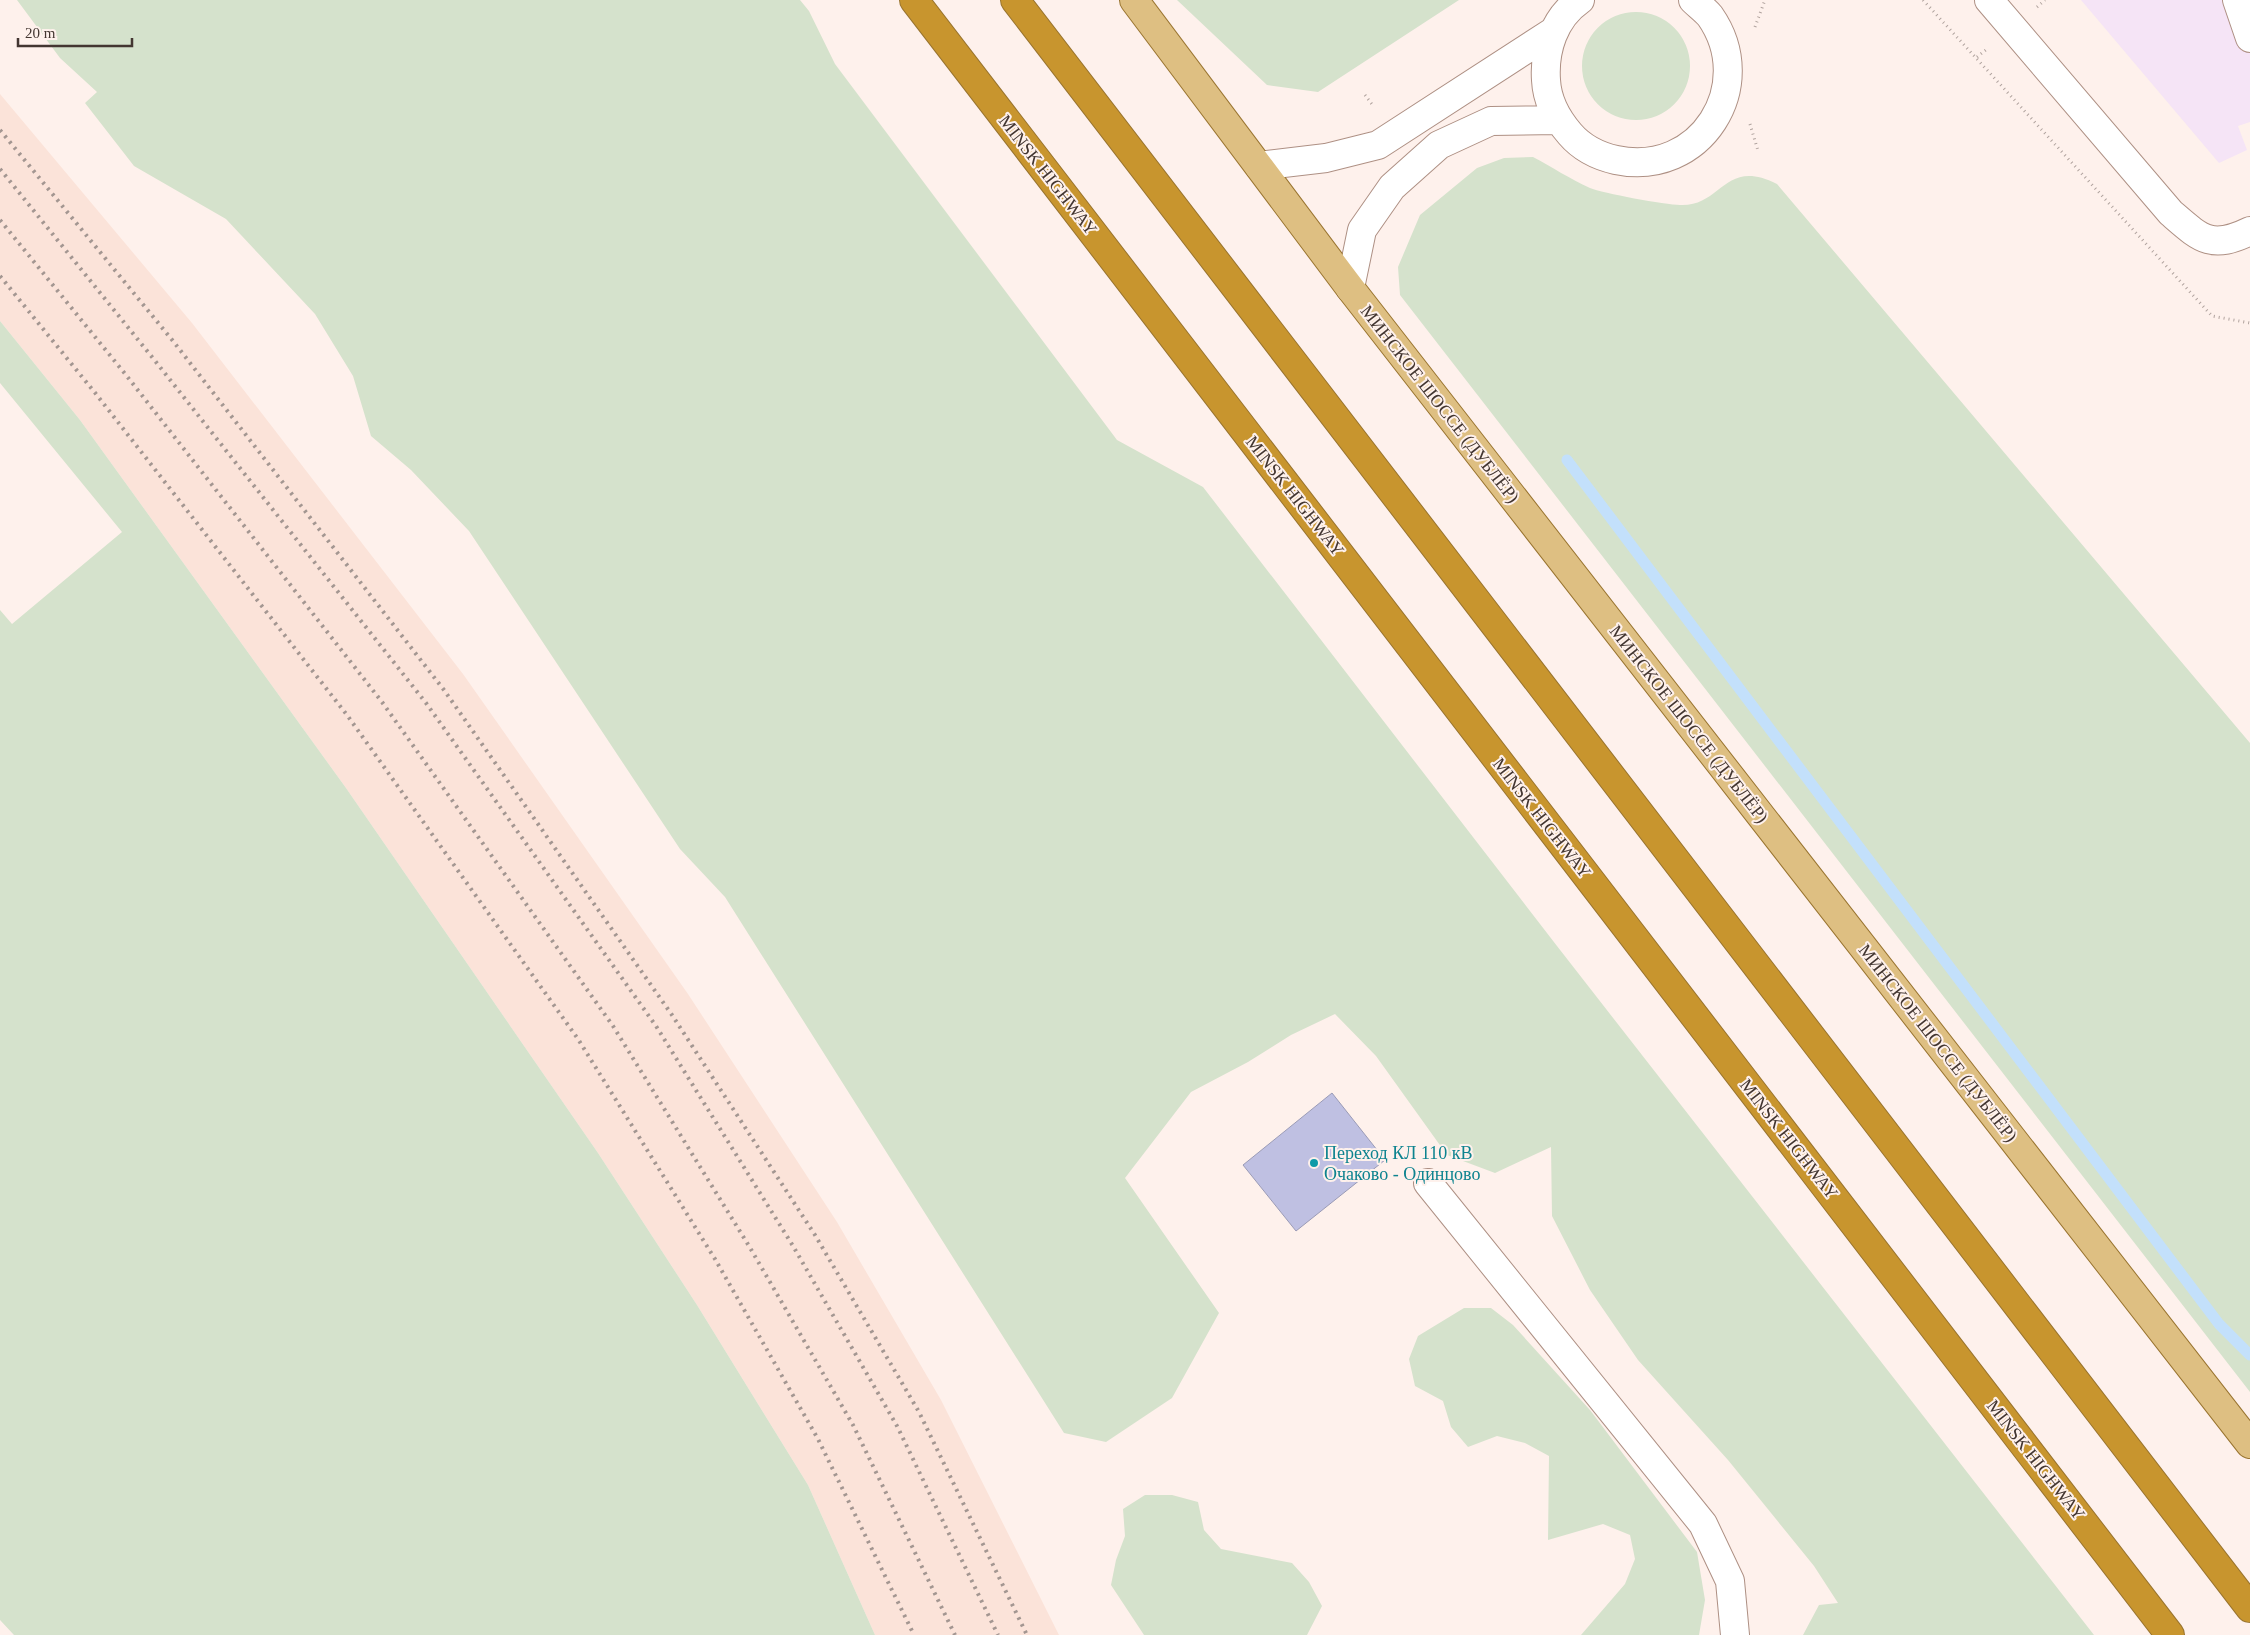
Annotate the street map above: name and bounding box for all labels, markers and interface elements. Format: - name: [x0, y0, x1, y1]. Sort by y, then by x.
- scale bar: [18, 15, 131, 47]
- text: 20 m: [25, 25, 56, 41]
- street label: MINSK HIGHWAY: [995, 111, 1101, 239]
- street label: МИНСКОЕ ШОССЕ (ДУБЛЁР): [1356, 301, 1523, 507]
- street label: MINSK HIGHWAY: [1242, 432, 1348, 560]
- street label: МИНСКОЕ ШОССЕ (ДУБЛЁР): [1605, 621, 1772, 827]
- street label: MINSK HIGHWAY: [1489, 754, 1595, 882]
- street label: МИНСКОЕ ШОССЕ (ДУБЛЁР): [1854, 940, 2021, 1146]
- street label: MINSK HIGHWAY: [1736, 1075, 1842, 1203]
- place label: Переход КЛ 110 кВ Очаково - Одинцово: [1324, 1143, 1480, 1184]
- marker: Переход КЛ 110 кВ Очаково - Одинцово: [1308, 1157, 1320, 1169]
- street label: MINSK HIGHWAY: [1983, 1396, 2089, 1524]

